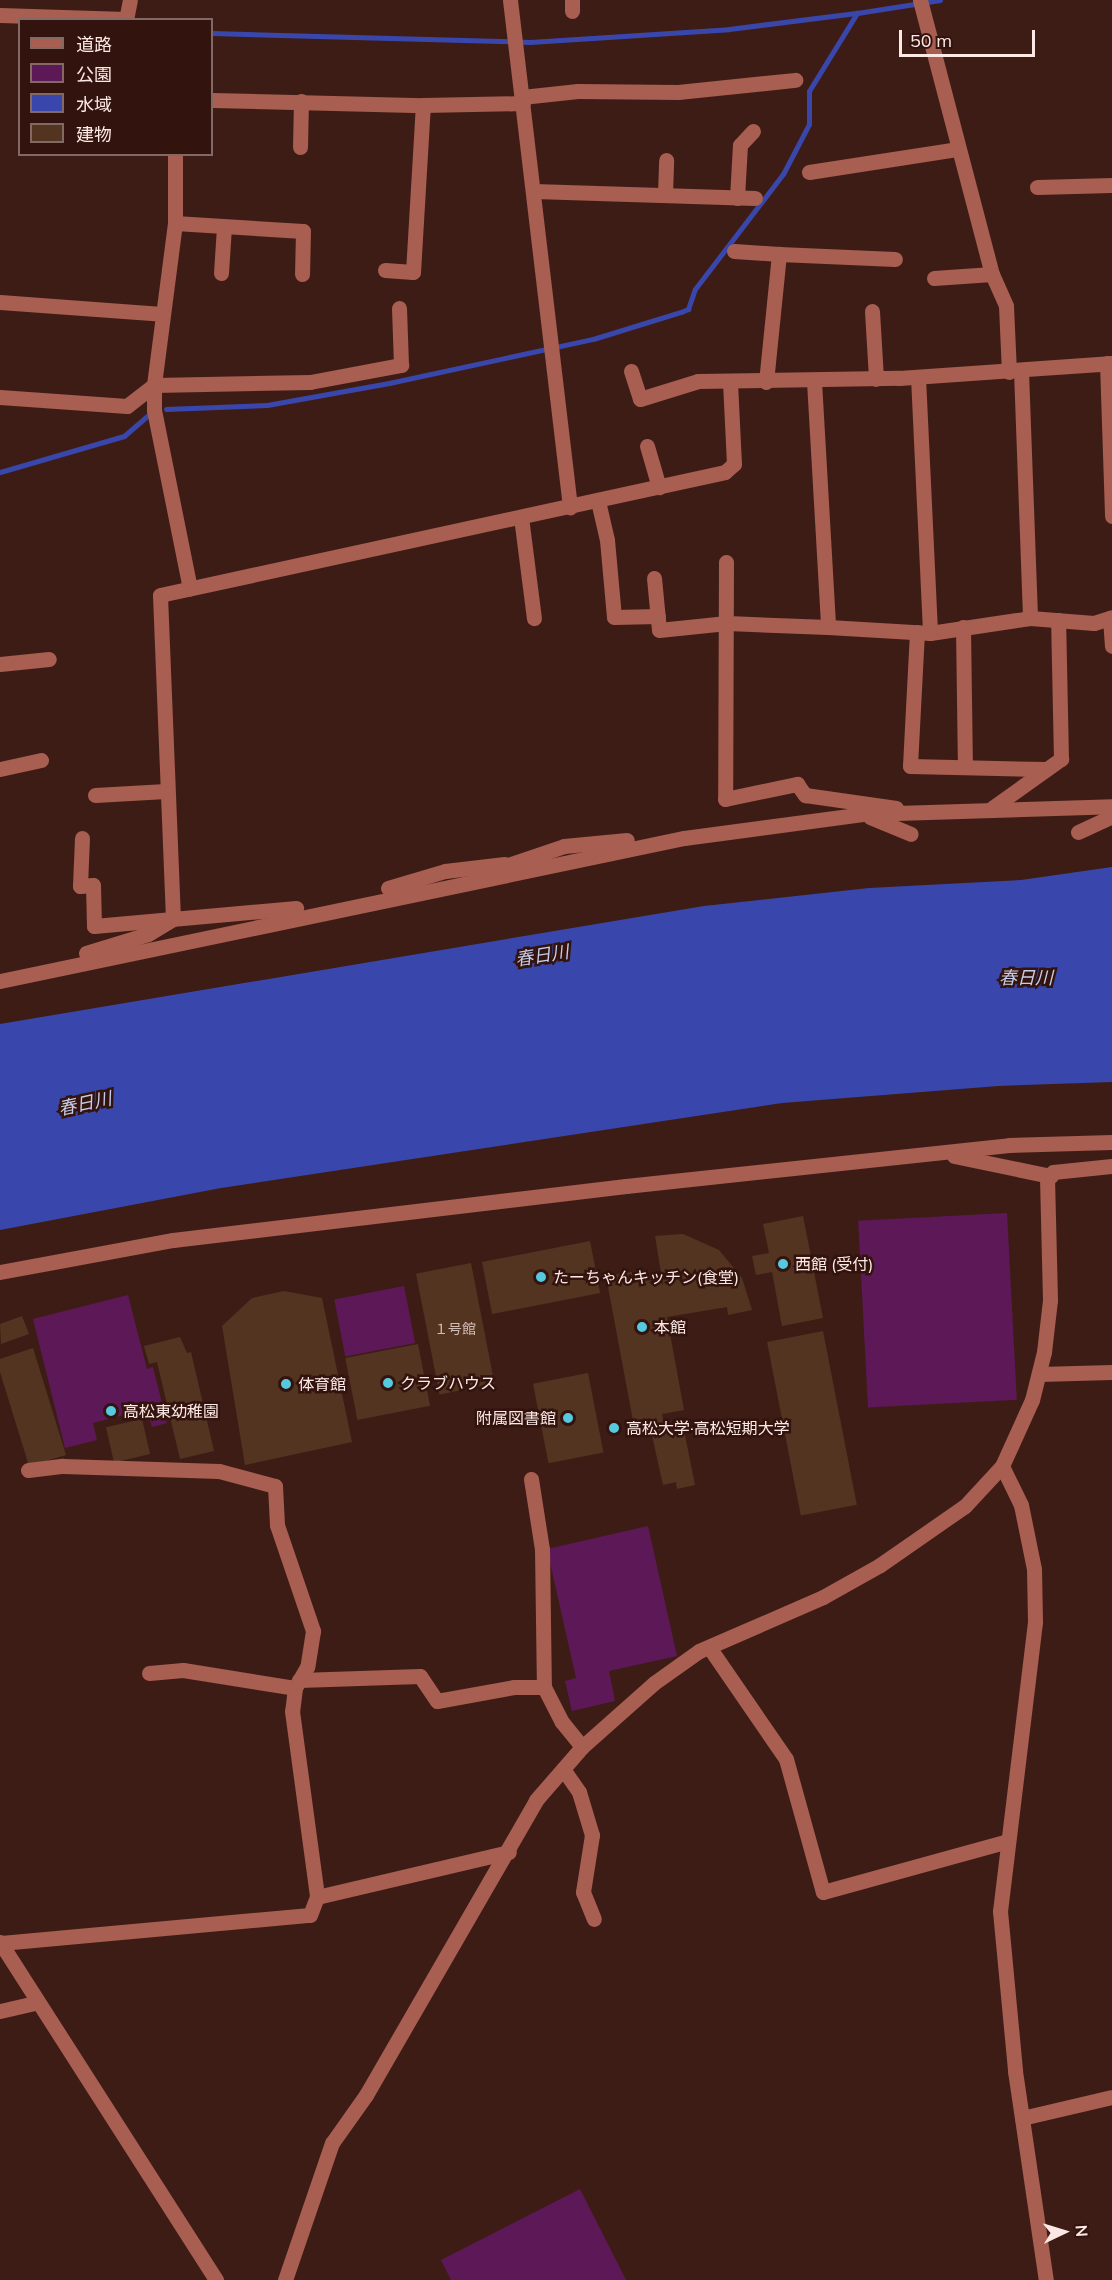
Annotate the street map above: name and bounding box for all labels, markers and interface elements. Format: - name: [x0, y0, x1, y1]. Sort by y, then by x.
- legend: [18, 18, 213, 156]
- scale bar: [902, 18, 1038, 56]
- text: 50 m: [910, 29, 952, 52]
- text: 道路: [76, 33, 112, 56]
- text: 公園: [76, 63, 112, 86]
- text: 水域: [76, 93, 112, 116]
- text: 建物: [76, 123, 112, 146]
- water label: 春日川: [514, 941, 570, 971]
- water label: 春日川: [999, 967, 1053, 989]
- water label: 春日川: [56, 1088, 114, 1120]
- place label: 西館 (受付): [795, 1254, 873, 1274]
- marker: 西館 (受付): [776, 1257, 790, 1271]
- place label: たーちゃんキッチン(食堂): [553, 1267, 739, 1287]
- marker: たーちゃんキッチン(食堂): [534, 1270, 548, 1284]
- place label: 本館: [654, 1317, 686, 1337]
- marker: 本館: [635, 1320, 649, 1334]
- house number: １号館: [434, 1321, 476, 1337]
- place label: クラブハウス: [400, 1373, 496, 1393]
- place label: 体育館: [298, 1374, 346, 1394]
- marker: クラブハウス: [381, 1376, 395, 1390]
- marker: 体育館: [279, 1377, 293, 1391]
- place label: 高松東幼稚園: [123, 1401, 219, 1421]
- marker: 高松東幼稚園: [104, 1404, 118, 1418]
- place label: 附属図書館: [476, 1408, 556, 1428]
- marker: 附属図書館: [561, 1411, 575, 1425]
- place label: 高松大学·高松短期大学: [626, 1418, 790, 1438]
- marker: 高松大学·高松短期大学: [607, 1421, 621, 1435]
- north arrow: [1034, 2202, 1094, 2262]
- text: N: [1072, 2224, 1092, 2237]

